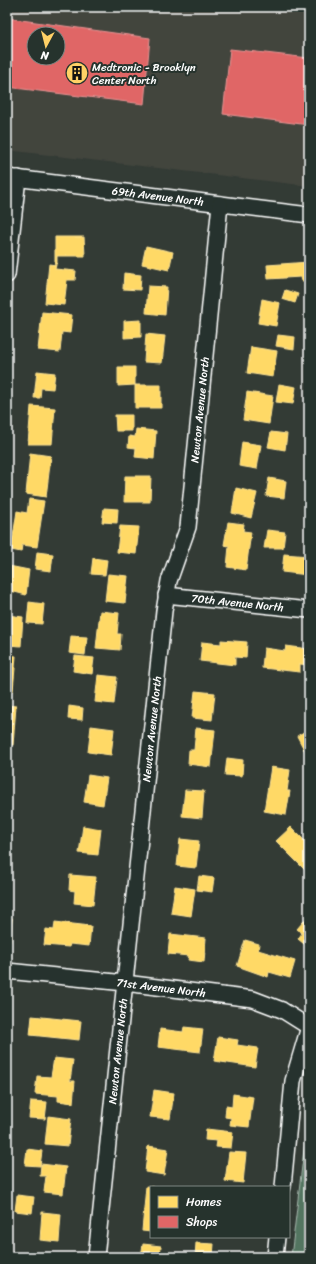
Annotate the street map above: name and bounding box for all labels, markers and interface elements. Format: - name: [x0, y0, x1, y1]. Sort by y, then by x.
- north arrow: [26, 26, 66, 66]
- text: N: [40, 45, 51, 65]
- place label: Medtronic - Brooklyn Center North: [92, 58, 196, 90]
- building icon: Medtronic - Brooklyn Center North: [64, 60, 90, 86]
- street label: 69th Avenue North: [111, 181, 205, 211]
- street label: Newton Avenue North: [185, 356, 214, 464]
- street label: 70th Avenue North: [191, 588, 285, 617]
- street label: Newton Avenue North: [137, 675, 167, 783]
- street label: 71st Avenue North: [116, 973, 207, 1003]
- street label: Newton Avenue North: [103, 997, 133, 1105]
- legend: [150, 1186, 290, 1238]
- text: Homes: [186, 1191, 222, 1213]
- text: Shops: [186, 1211, 217, 1233]

